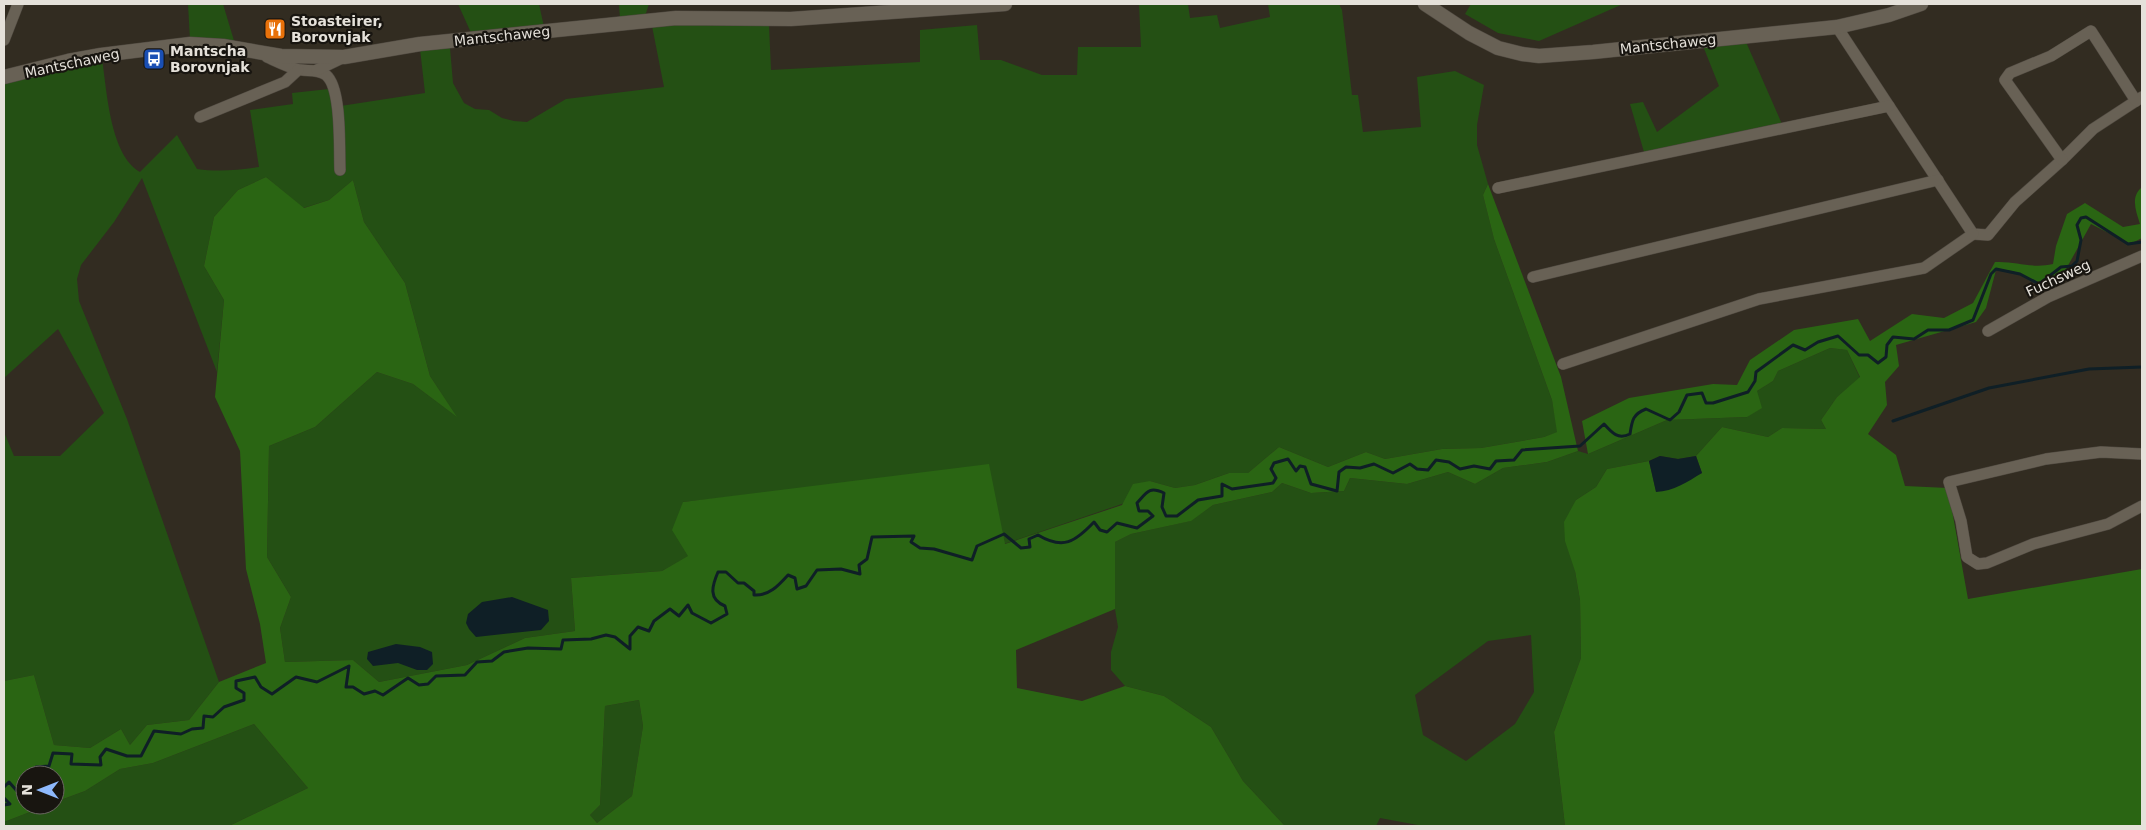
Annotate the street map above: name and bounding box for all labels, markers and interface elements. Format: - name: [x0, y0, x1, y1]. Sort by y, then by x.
- place label: Stoasteirer, Borovnjak: [291, 13, 383, 45]
- restaurant icon: Stoasteirer, Borovnjak: [263, 17, 287, 41]
- street label: Mantschaweg: [453, 23, 551, 49]
- street label: Mantschaweg: [1619, 31, 1717, 57]
- place label: Mantscha Borovnjak: [170, 43, 250, 75]
- street label: Mantschaweg: [23, 45, 121, 81]
- bus stop icon: Mantscha Borovnjak: [142, 47, 166, 71]
- street label: Fuchsweg: [2023, 256, 2093, 300]
- north arrow: [15, 765, 65, 815]
- text: N: [19, 784, 35, 796]

